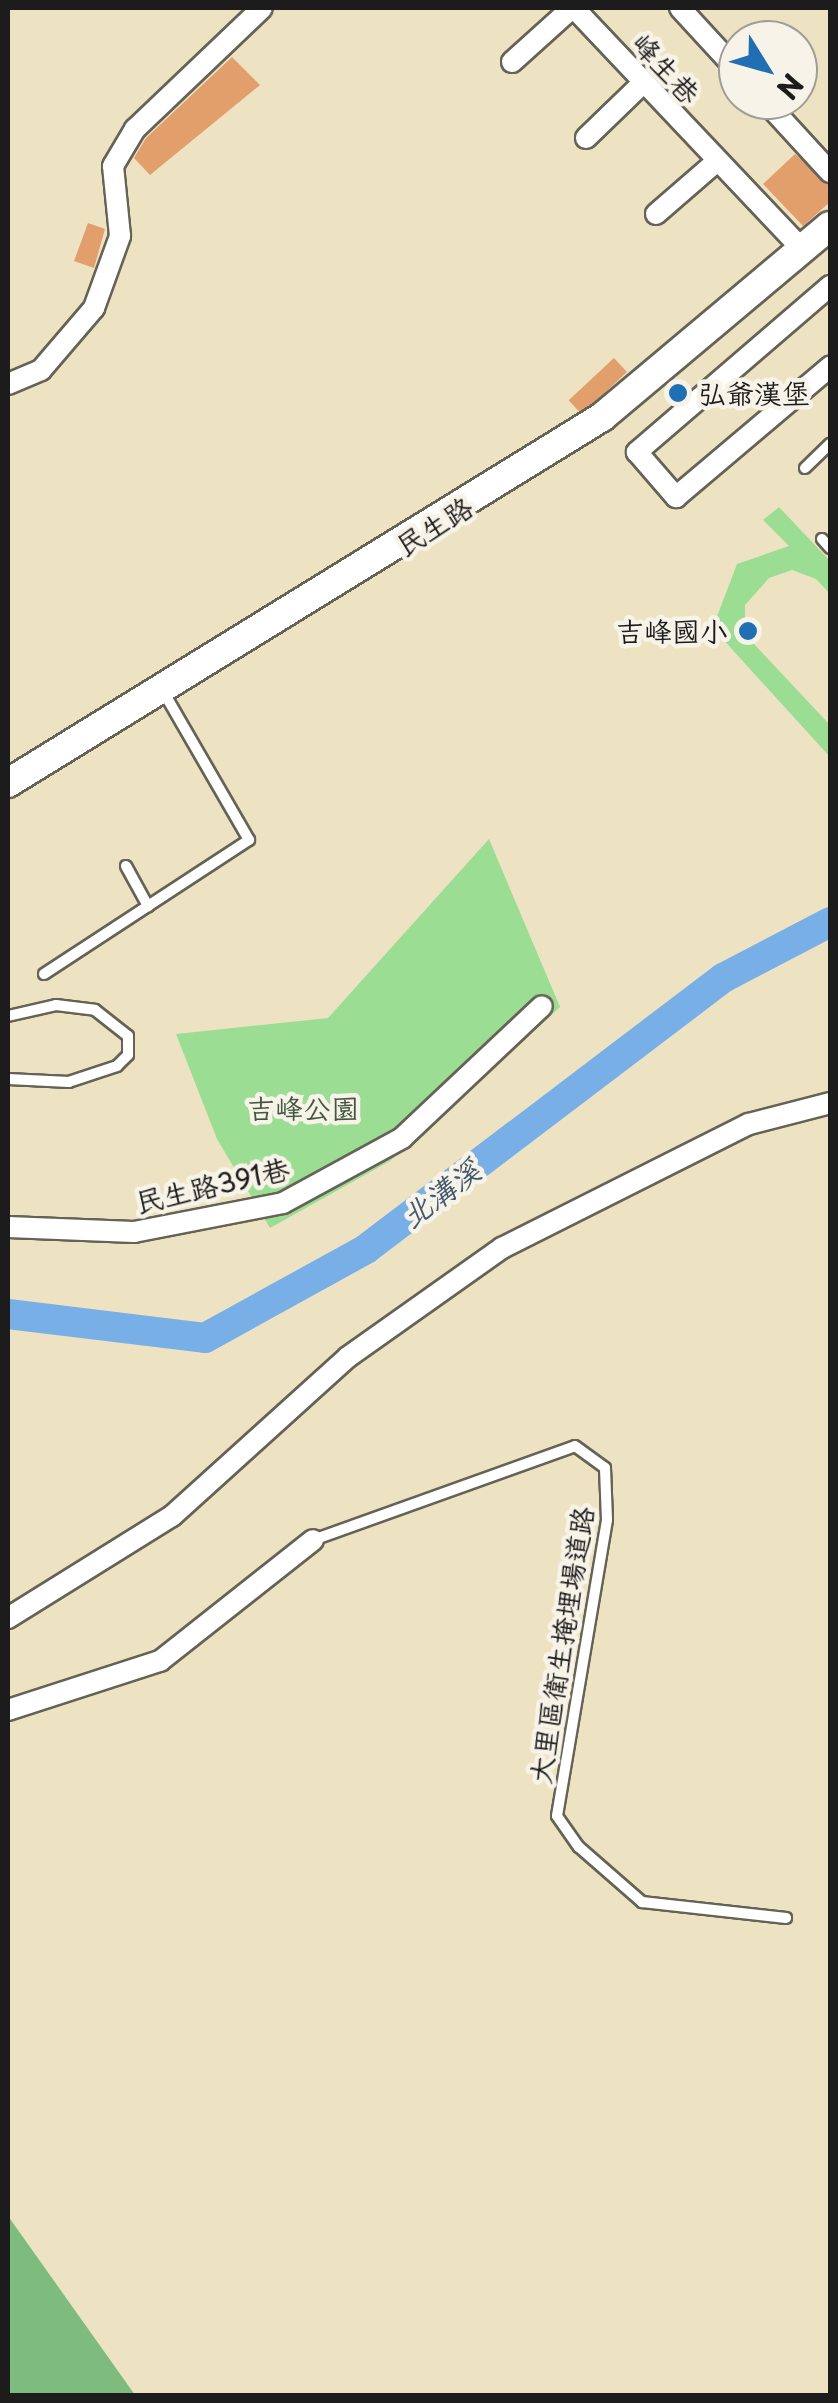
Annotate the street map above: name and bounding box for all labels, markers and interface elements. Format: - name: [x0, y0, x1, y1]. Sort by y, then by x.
- north arrow: [718, 20, 818, 120]
- street label: 峰生巷: [625, 26, 707, 110]
- text: N: [767, 65, 815, 109]
- place label: 弘爺漢堡: [698, 376, 810, 410]
- marker: 弘爺漢堡: [667, 382, 689, 404]
- street label: 民生路: [389, 489, 479, 563]
- place label: 吉峰國小: [616, 614, 728, 648]
- marker: 吉峰國小: [737, 620, 759, 642]
- park label: 吉峰公園: [247, 1091, 359, 1125]
- street label: 民生路391巷: [132, 1151, 292, 1219]
- water label: 北溝溪: [393, 1152, 487, 1234]
- street label: 大里區衛生掩埋場道路: [523, 1504, 599, 1786]

